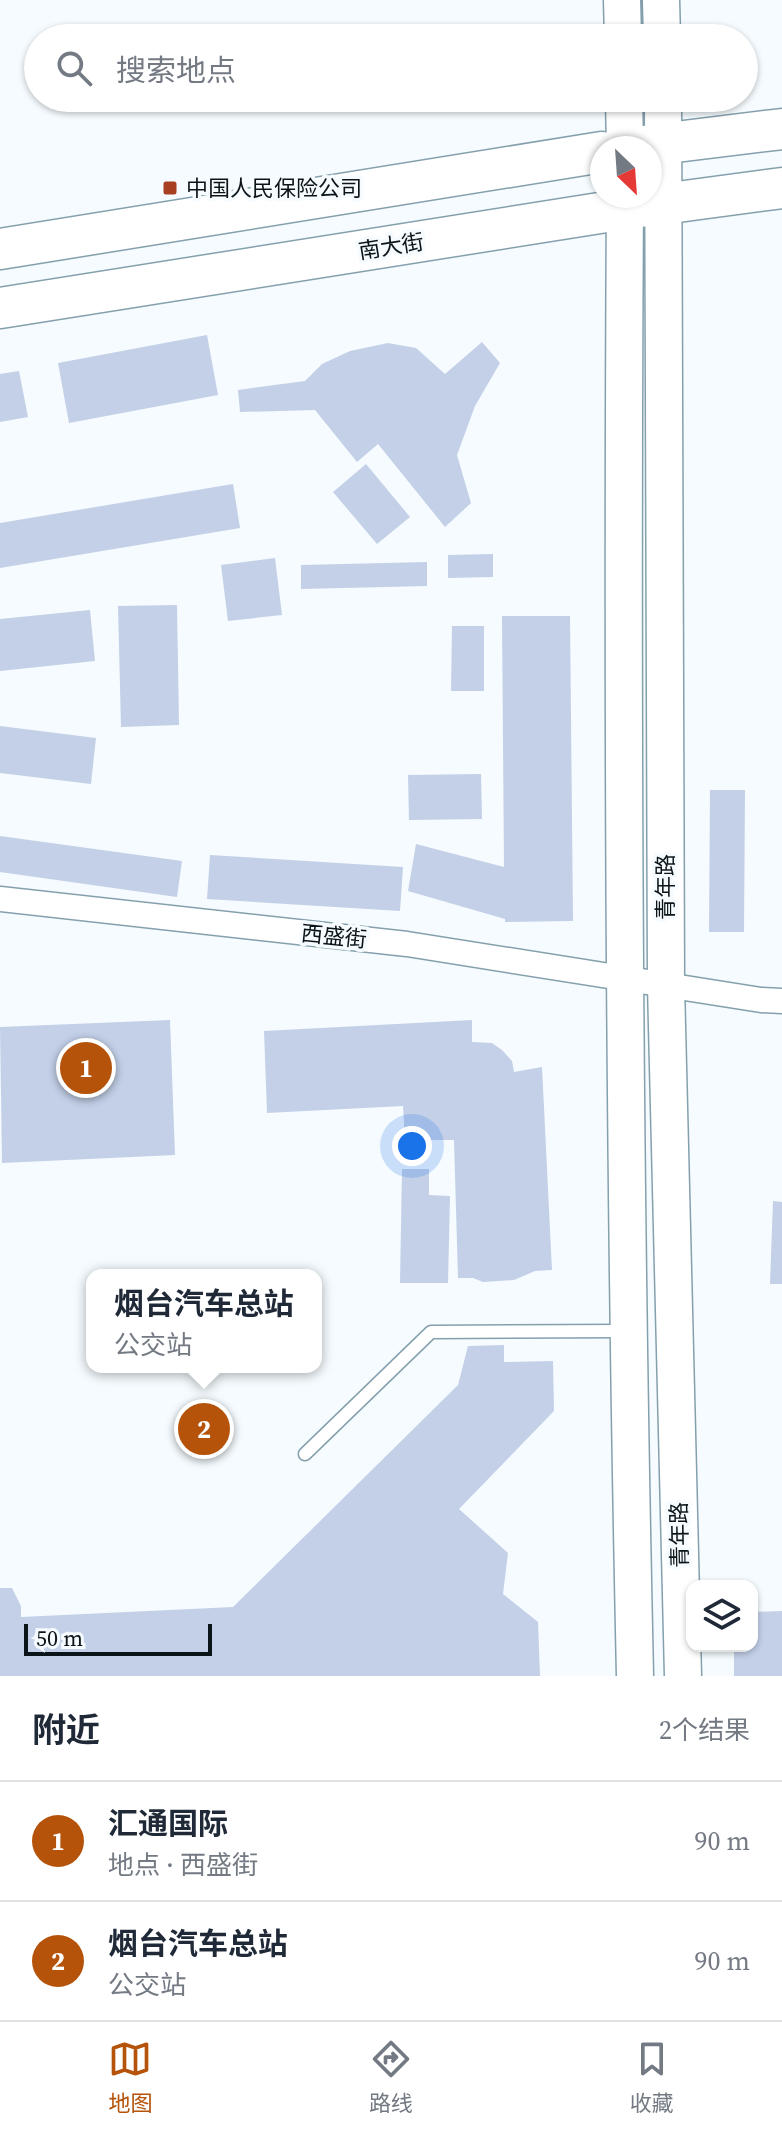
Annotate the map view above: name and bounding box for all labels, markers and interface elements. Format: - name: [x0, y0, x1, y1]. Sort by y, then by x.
- search box: [24, 24, 758, 112]
- icon: search: [52, 46, 96, 90]
- text: 搜索地点: [116, 50, 236, 91]
- north arrow: [590, 136, 662, 208]
- place label: 中国人民保险公司: [186, 173, 362, 203]
- marker: 中国人民保险公司: [161, 179, 179, 197]
- street label: 南大街: [356, 226, 426, 266]
- street label: 青年路: [650, 854, 680, 920]
- street label: 西盛街: [300, 918, 368, 954]
- pin: 1: [60, 1038, 112, 1098]
- your location: [392, 1126, 432, 1166]
- popup: [86, 1269, 322, 1373]
- text: 烟台汽车总站: [114, 1283, 294, 1324]
- text: 公交站: [114, 1327, 192, 1363]
- pin: 2: [178, 1399, 230, 1459]
- street label: 青年路: [663, 1502, 695, 1568]
- map controls: [686, 1580, 758, 1652]
- button: layers: [686, 1580, 758, 1652]
- scale bar: [24, 1620, 212, 1656]
- text: 50 m: [36, 1623, 83, 1653]
- text: 附近: [32, 1707, 100, 1753]
- text: 2个结果: [659, 1712, 750, 1748]
- text: 汇通国际: [108, 1803, 228, 1844]
- text: 1: [51, 1823, 65, 1859]
- text: 90 m: [695, 1823, 750, 1859]
- text: 地点 · 西盛街: [108, 1847, 258, 1883]
- text: 烟台汽车总站: [108, 1923, 288, 1964]
- text: 2: [51, 1943, 65, 1979]
- text: 90 m: [695, 1943, 750, 1979]
- text: 公交站: [108, 1967, 186, 2003]
- tab: 地图: [108, 2037, 152, 2118]
- tab: 路线: [369, 2037, 413, 2118]
- tab: 收藏: [630, 2037, 674, 2118]

